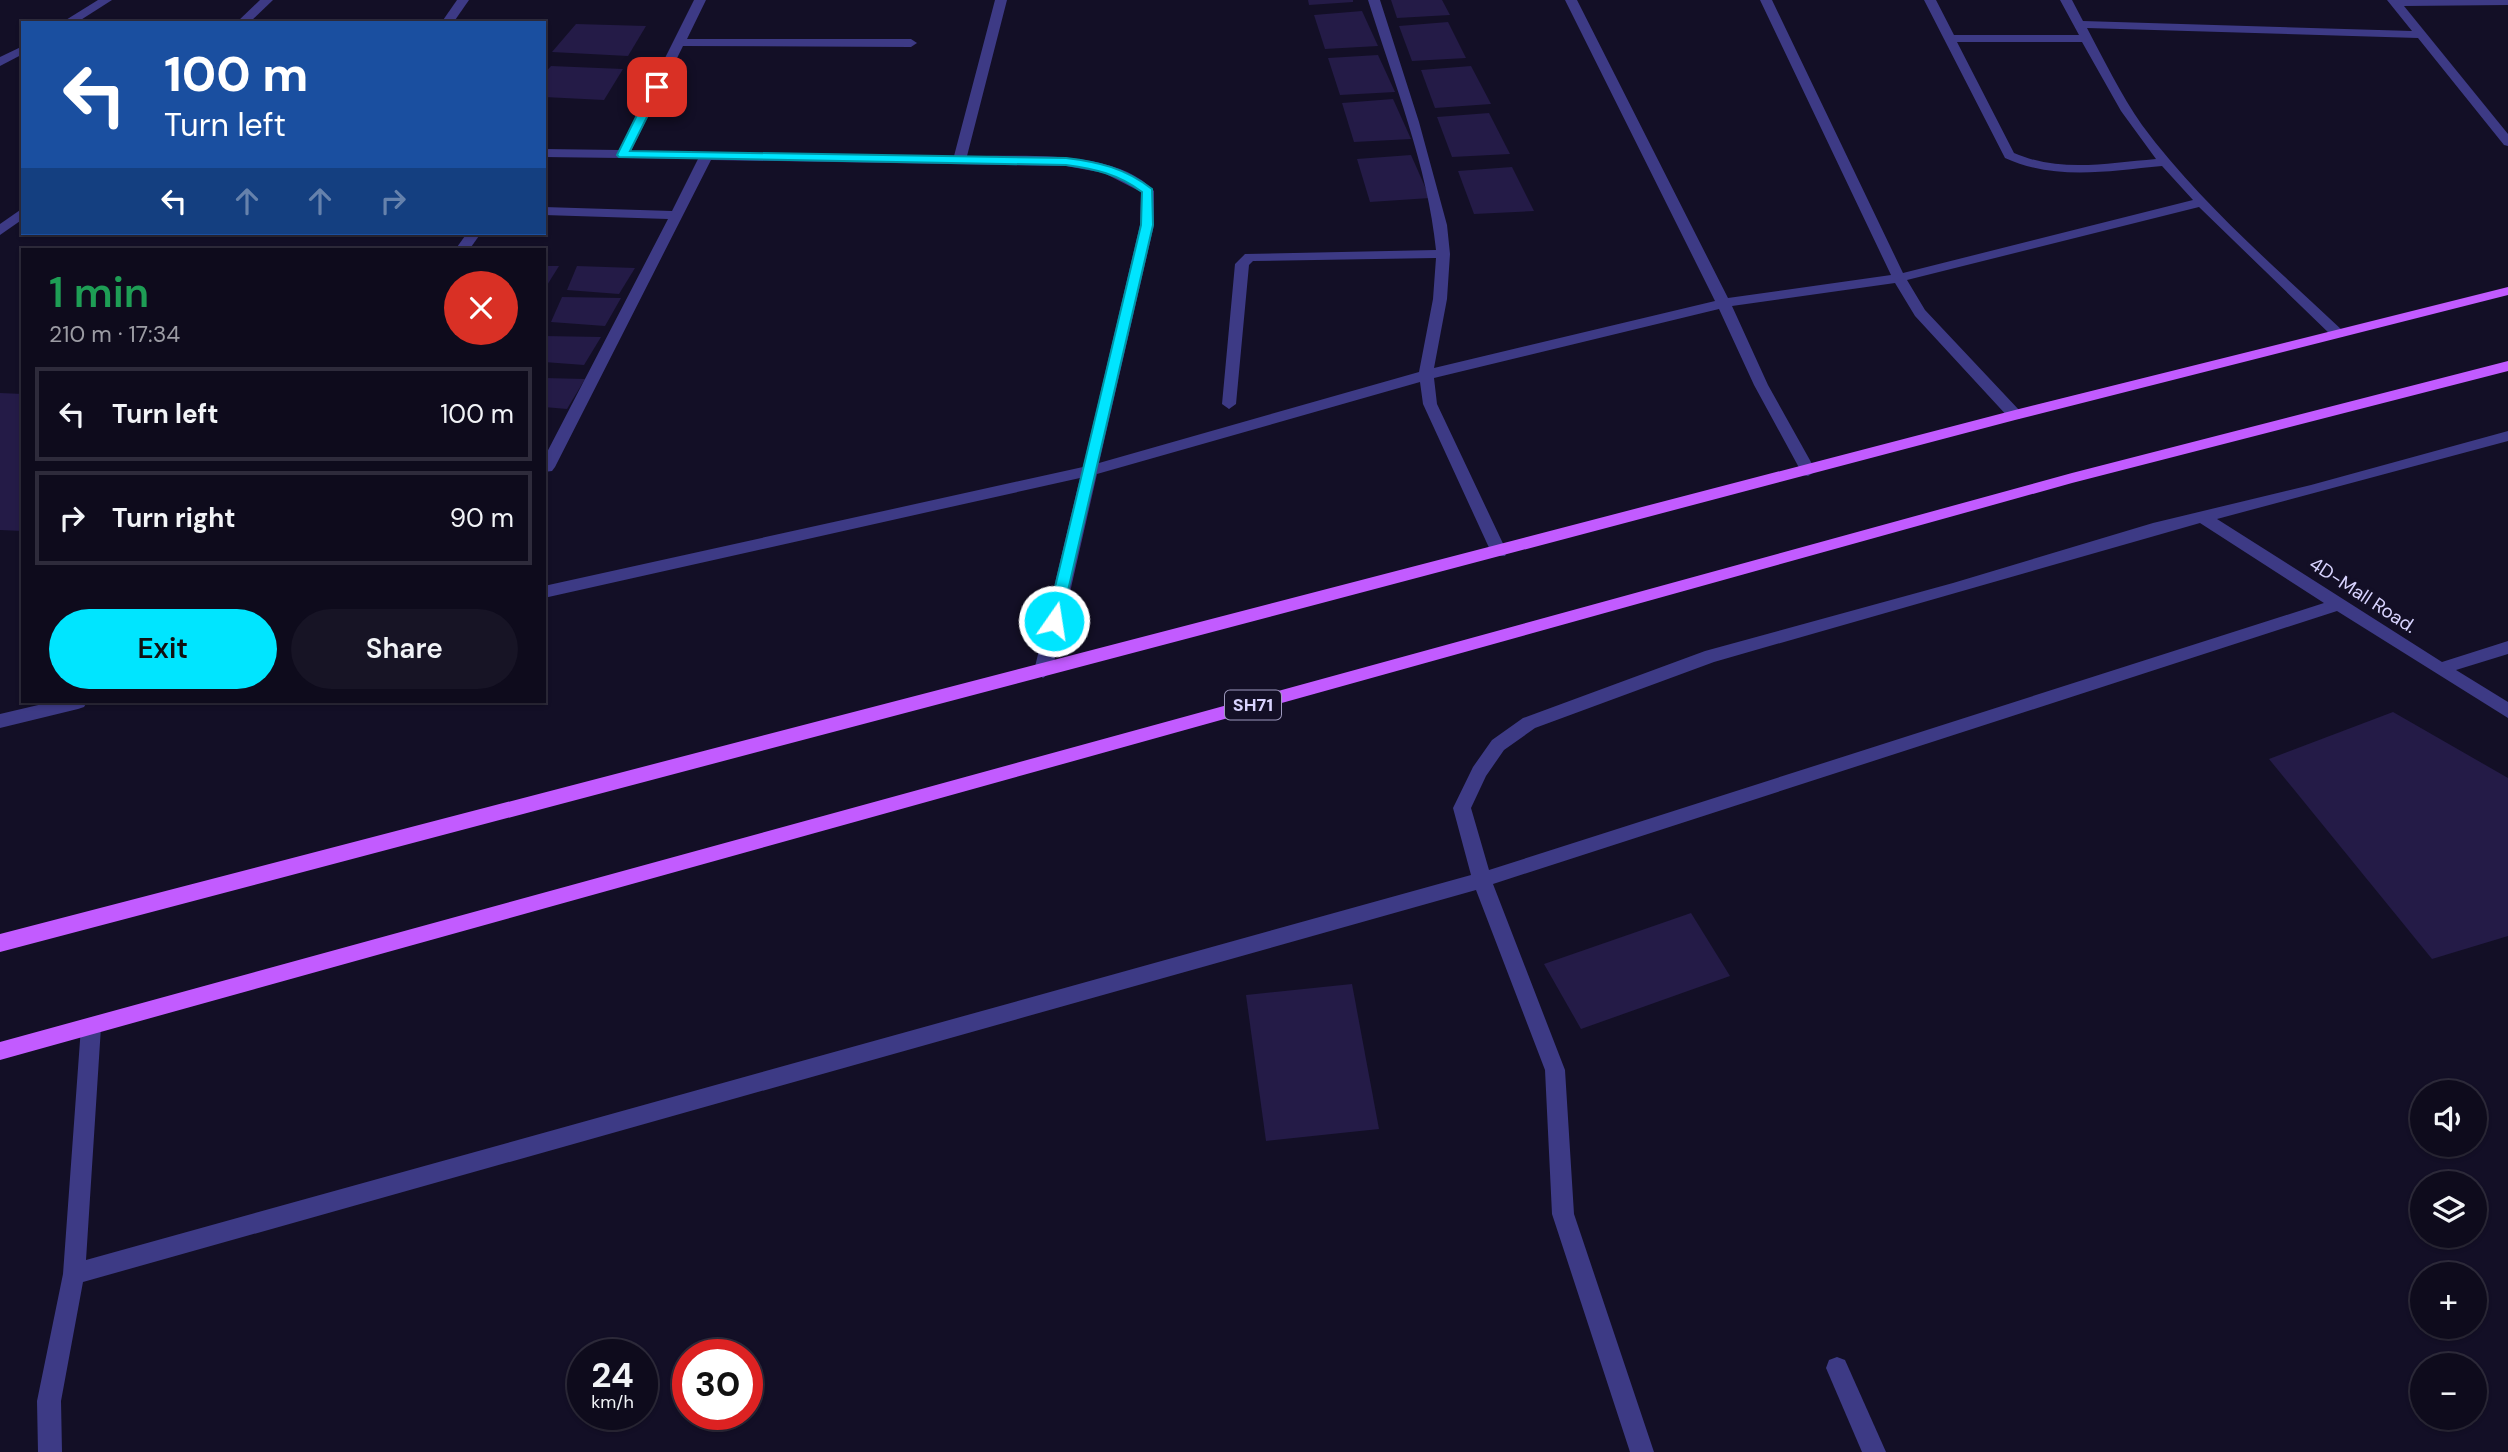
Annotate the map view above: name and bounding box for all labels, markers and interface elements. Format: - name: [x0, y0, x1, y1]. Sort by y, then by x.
- text: 100 m: [164, 42, 308, 106]
- icon: left: [49, 49, 140, 140]
- pin: [627, 57, 687, 117]
- icon: arrive: [638, 68, 676, 106]
- text: Turn left: [164, 104, 286, 146]
- icon: left: [155, 182, 193, 220]
- icon: ahead: [228, 182, 266, 220]
- icon: ahead: [301, 182, 339, 220]
- icon: right: [374, 182, 412, 220]
- text: 1 min: [49, 265, 149, 320]
- button: close: [444, 271, 518, 345]
- text: 210 m · 17:34: [49, 319, 180, 349]
- icon: left: [53, 395, 91, 433]
- text: Turn left: [112, 397, 219, 431]
- text: 100 m: [440, 397, 514, 431]
- icon: right: [53, 499, 91, 537]
- text: Turn right: [112, 501, 236, 535]
- text: 90 m: [450, 501, 514, 535]
- street label: 4D-Mall Road.: [2305, 551, 2421, 639]
- position arrow: [1017, 584, 1091, 658]
- button: Exit: [49, 609, 277, 689]
- button: Share: [291, 609, 518, 689]
- road number: SH71: [1225, 690, 1281, 720]
- map controls: [2410, 1080, 2487, 1430]
- button: sound: [2410, 1080, 2487, 1157]
- button: layers: [2410, 1171, 2487, 1248]
- button: +: [2410, 1262, 2487, 1339]
- speed limit sign: 30: [672, 1339, 763, 1430]
- text: 24: [591, 1352, 634, 1398]
- button: −: [2410, 1353, 2487, 1430]
- text: km/h: [591, 1390, 634, 1414]

